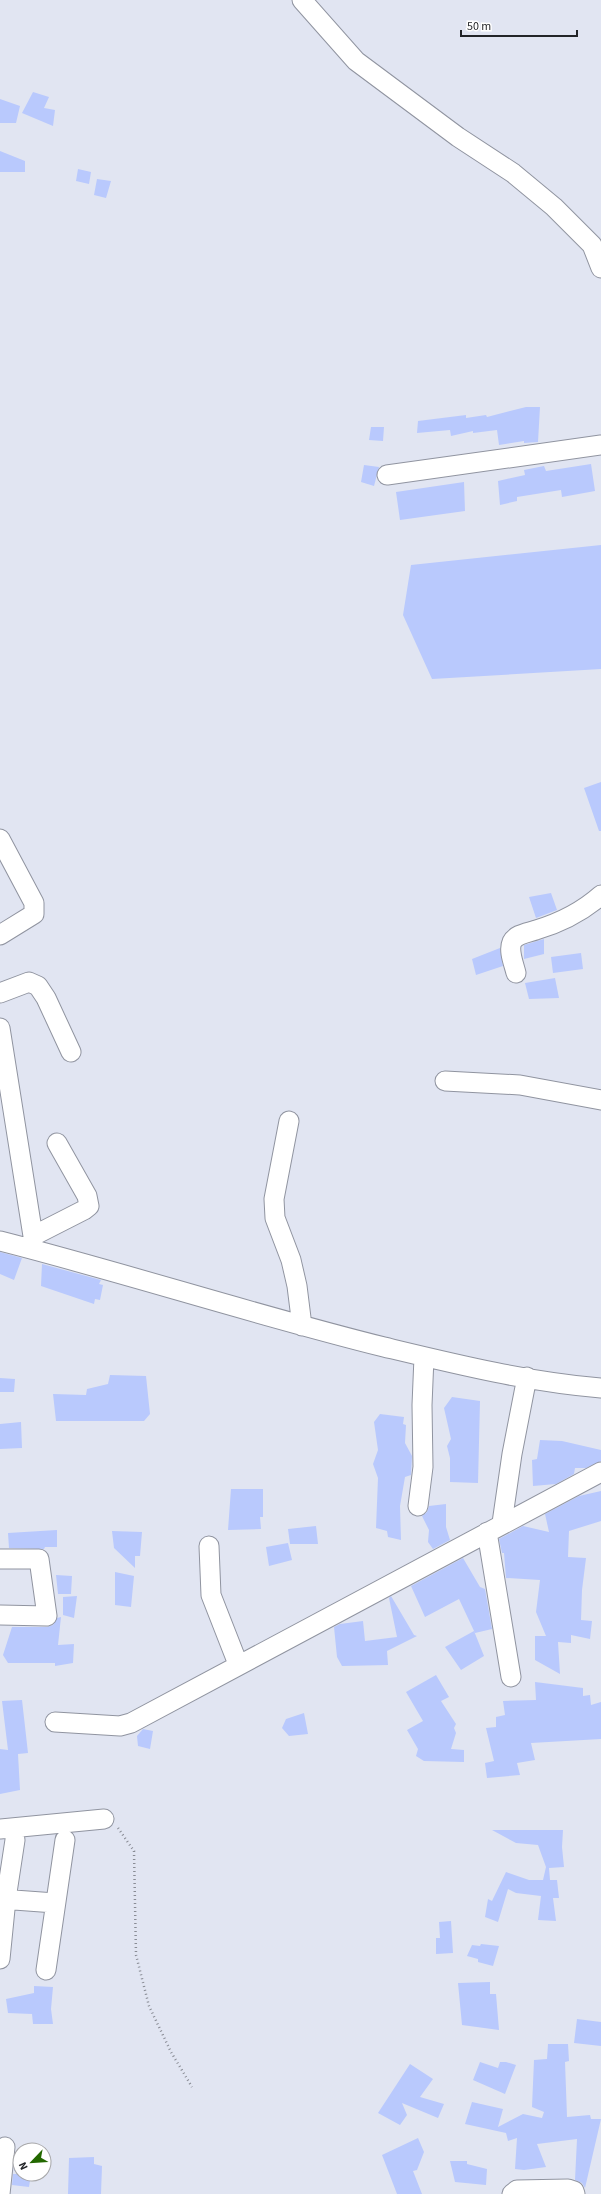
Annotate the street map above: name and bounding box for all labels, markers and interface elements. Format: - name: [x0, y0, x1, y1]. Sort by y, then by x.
- scale bar: [461, 12, 577, 38]
- text: 50 m: [467, 18, 491, 35]
- north arrow: [12, 2142, 52, 2182]
- text: N: [15, 2160, 32, 2173]

